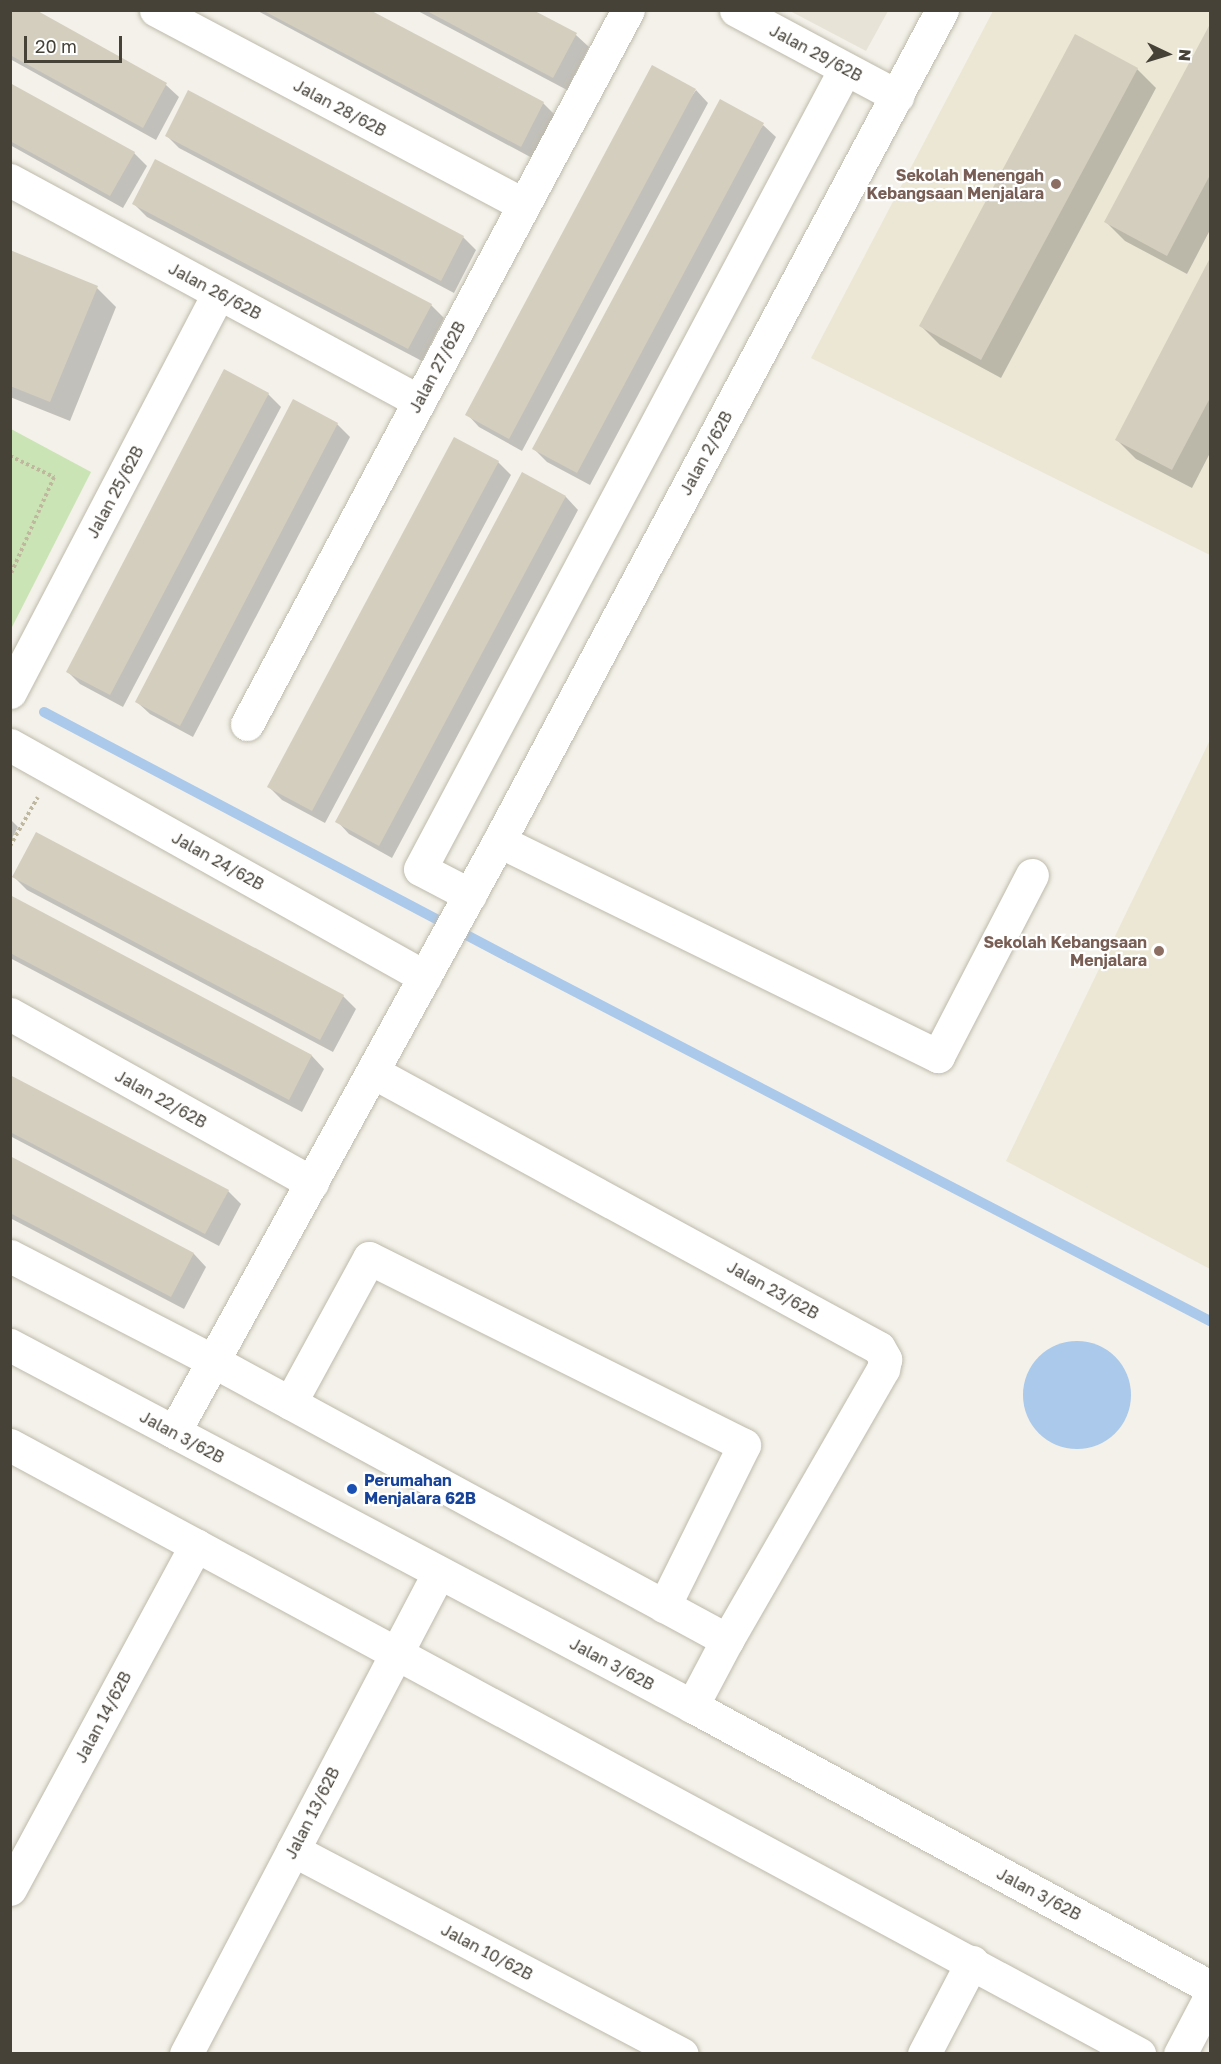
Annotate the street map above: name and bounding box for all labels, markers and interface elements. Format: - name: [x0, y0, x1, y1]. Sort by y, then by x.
- street label: Jalan 29/62B: [766, 21, 866, 85]
- scale bar: [27, 24, 124, 62]
- north arrow: [1137, 24, 1197, 84]
- text: 20 m: [35, 35, 77, 57]
- text: N: [1175, 48, 1195, 62]
- street label: Jalan 28/62B: [290, 76, 390, 140]
- place label: Sekolah Menengah Kebangsaan Menjalara: [866, 165, 1044, 203]
- marker: Sekolah Menengah Kebangsaan Menjalara: [1049, 177, 1063, 191]
- street label: Jalan 26/62B: [165, 259, 265, 323]
- street label: Jalan 27/62B: [405, 318, 469, 416]
- street label: Jalan 2/62B: [676, 408, 736, 498]
- street label: Jalan 25/62B: [83, 443, 147, 541]
- street label: Jalan 24/62B: [169, 828, 267, 894]
- place label: Sekolah Kebangsaan Menjalara: [983, 932, 1147, 970]
- marker: Sekolah Kebangsaan Menjalara: [1152, 944, 1166, 958]
- street label: Jalan 22/62B: [112, 1066, 210, 1132]
- street label: Jalan 23/62B: [724, 1257, 822, 1323]
- street label: Jalan 3/62B: [137, 1407, 227, 1467]
- place label: Perumahan Menjalara 62B: [364, 1470, 476, 1508]
- marker: Perumahan Menjalara 62B: [345, 1482, 359, 1496]
- street label: Jalan 3/62B: [567, 1634, 657, 1694]
- street label: Jalan 14/62B: [71, 1668, 135, 1766]
- street label: Jalan 13/62B: [281, 1764, 343, 1862]
- street label: Jalan 3/62B: [994, 1864, 1084, 1924]
- street label: Jalan 10/62B: [438, 1920, 536, 1984]

